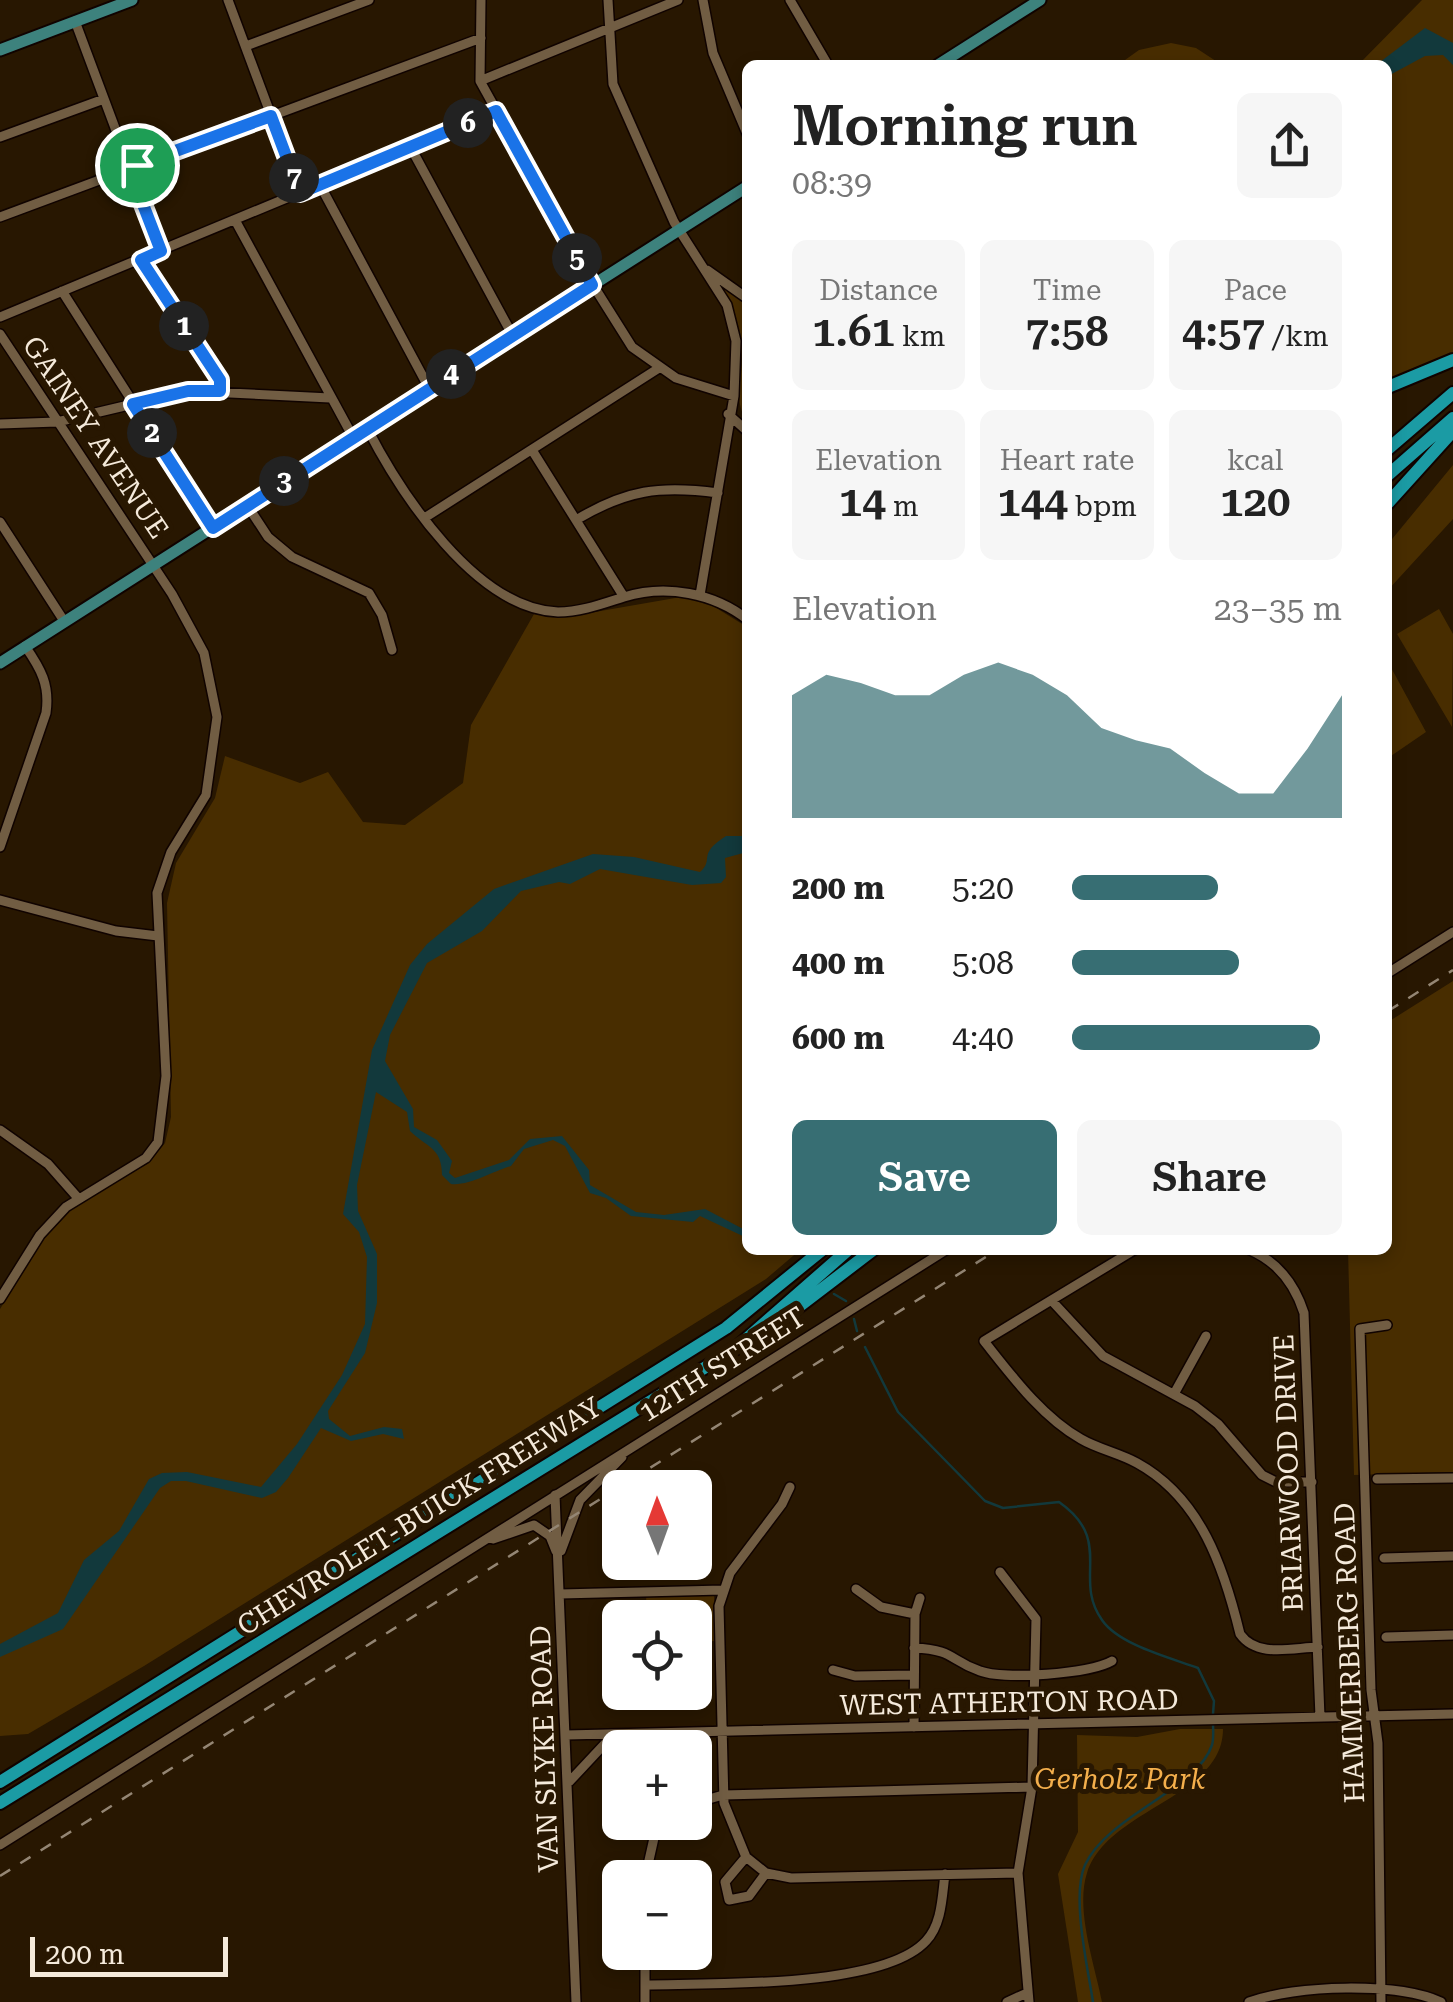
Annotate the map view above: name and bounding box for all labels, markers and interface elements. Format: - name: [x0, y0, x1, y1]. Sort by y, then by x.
- button: share: [1237, 93, 1342, 198]
- text: Morning run: [792, 94, 1138, 158]
- pin: 6: [443, 98, 493, 148]
- text: 6: [460, 106, 476, 139]
- pin: [95, 123, 180, 208]
- icon: arrive: [110, 138, 165, 193]
- pin: 7: [269, 153, 319, 203]
- text: 7: [286, 161, 302, 194]
- text: 08:39: [792, 164, 872, 202]
- pin: 5: [552, 233, 602, 283]
- text: 5: [569, 241, 585, 274]
- text: Distance: [819, 274, 938, 307]
- text: Time: [1033, 274, 1101, 307]
- text: Pace: [1224, 274, 1287, 307]
- pin: 1: [159, 301, 209, 351]
- text: 1.61: [812, 307, 895, 356]
- text: 7:58: [1026, 307, 1108, 356]
- text: 4:57: [1182, 307, 1265, 356]
- text: 1: [176, 309, 192, 342]
- text: km: [895, 320, 945, 353]
- text: /km: [1265, 320, 1329, 353]
- street label: GAINEY AVENUE: [16, 330, 175, 545]
- pin: 4: [426, 349, 476, 399]
- text: 4: [443, 357, 459, 390]
- pin: 2: [127, 408, 177, 458]
- text: 2: [144, 416, 160, 449]
- text: Elevation: [815, 444, 942, 477]
- text: Heart rate: [1000, 444, 1134, 477]
- text: kcal: [1227, 444, 1284, 477]
- pin: 3: [259, 456, 309, 506]
- text: 3: [276, 464, 292, 497]
- text: 14: [839, 477, 886, 526]
- text: 144: [997, 477, 1068, 526]
- text: 120: [1220, 477, 1291, 526]
- text: m: [886, 490, 919, 523]
- text: bpm: [1068, 490, 1137, 523]
- text: Elevation: [792, 590, 937, 628]
- text: 23–35 m: [1214, 590, 1342, 628]
- text: 200 m: [792, 869, 885, 907]
- text: 5:20: [952, 869, 1014, 907]
- text: 400 m: [792, 944, 885, 982]
- text: 5:08: [952, 944, 1014, 982]
- text: 600 m: [792, 1019, 885, 1057]
- text: 4:40: [952, 1019, 1014, 1057]
- button: Save: [792, 1120, 1057, 1235]
- button: Share: [1077, 1120, 1342, 1235]
- street label: 12TH STREET: [633, 1300, 812, 1429]
- street label: BRIARWOOD DRIVE: [1267, 1334, 1310, 1612]
- street label: CHEVROLET-BUICK FREEWAY: [231, 1390, 607, 1642]
- north arrow: [602, 1470, 712, 1580]
- map controls: [602, 1470, 712, 1970]
- street label: HAMMERBERG ROAD: [1328, 1502, 1371, 1804]
- button: locate: [602, 1600, 712, 1710]
- street label: VAN SLYKE ROAD: [524, 1625, 565, 1873]
- street label: WEST ATHERTON ROAD: [839, 1683, 1179, 1722]
- button: +: [602, 1730, 712, 1840]
- park label: Gerholz Park: [1035, 1763, 1206, 1796]
- button: −: [602, 1860, 712, 1970]
- scale bar: [30, 1932, 228, 1976]
- text: 200 m: [45, 1938, 125, 1971]

